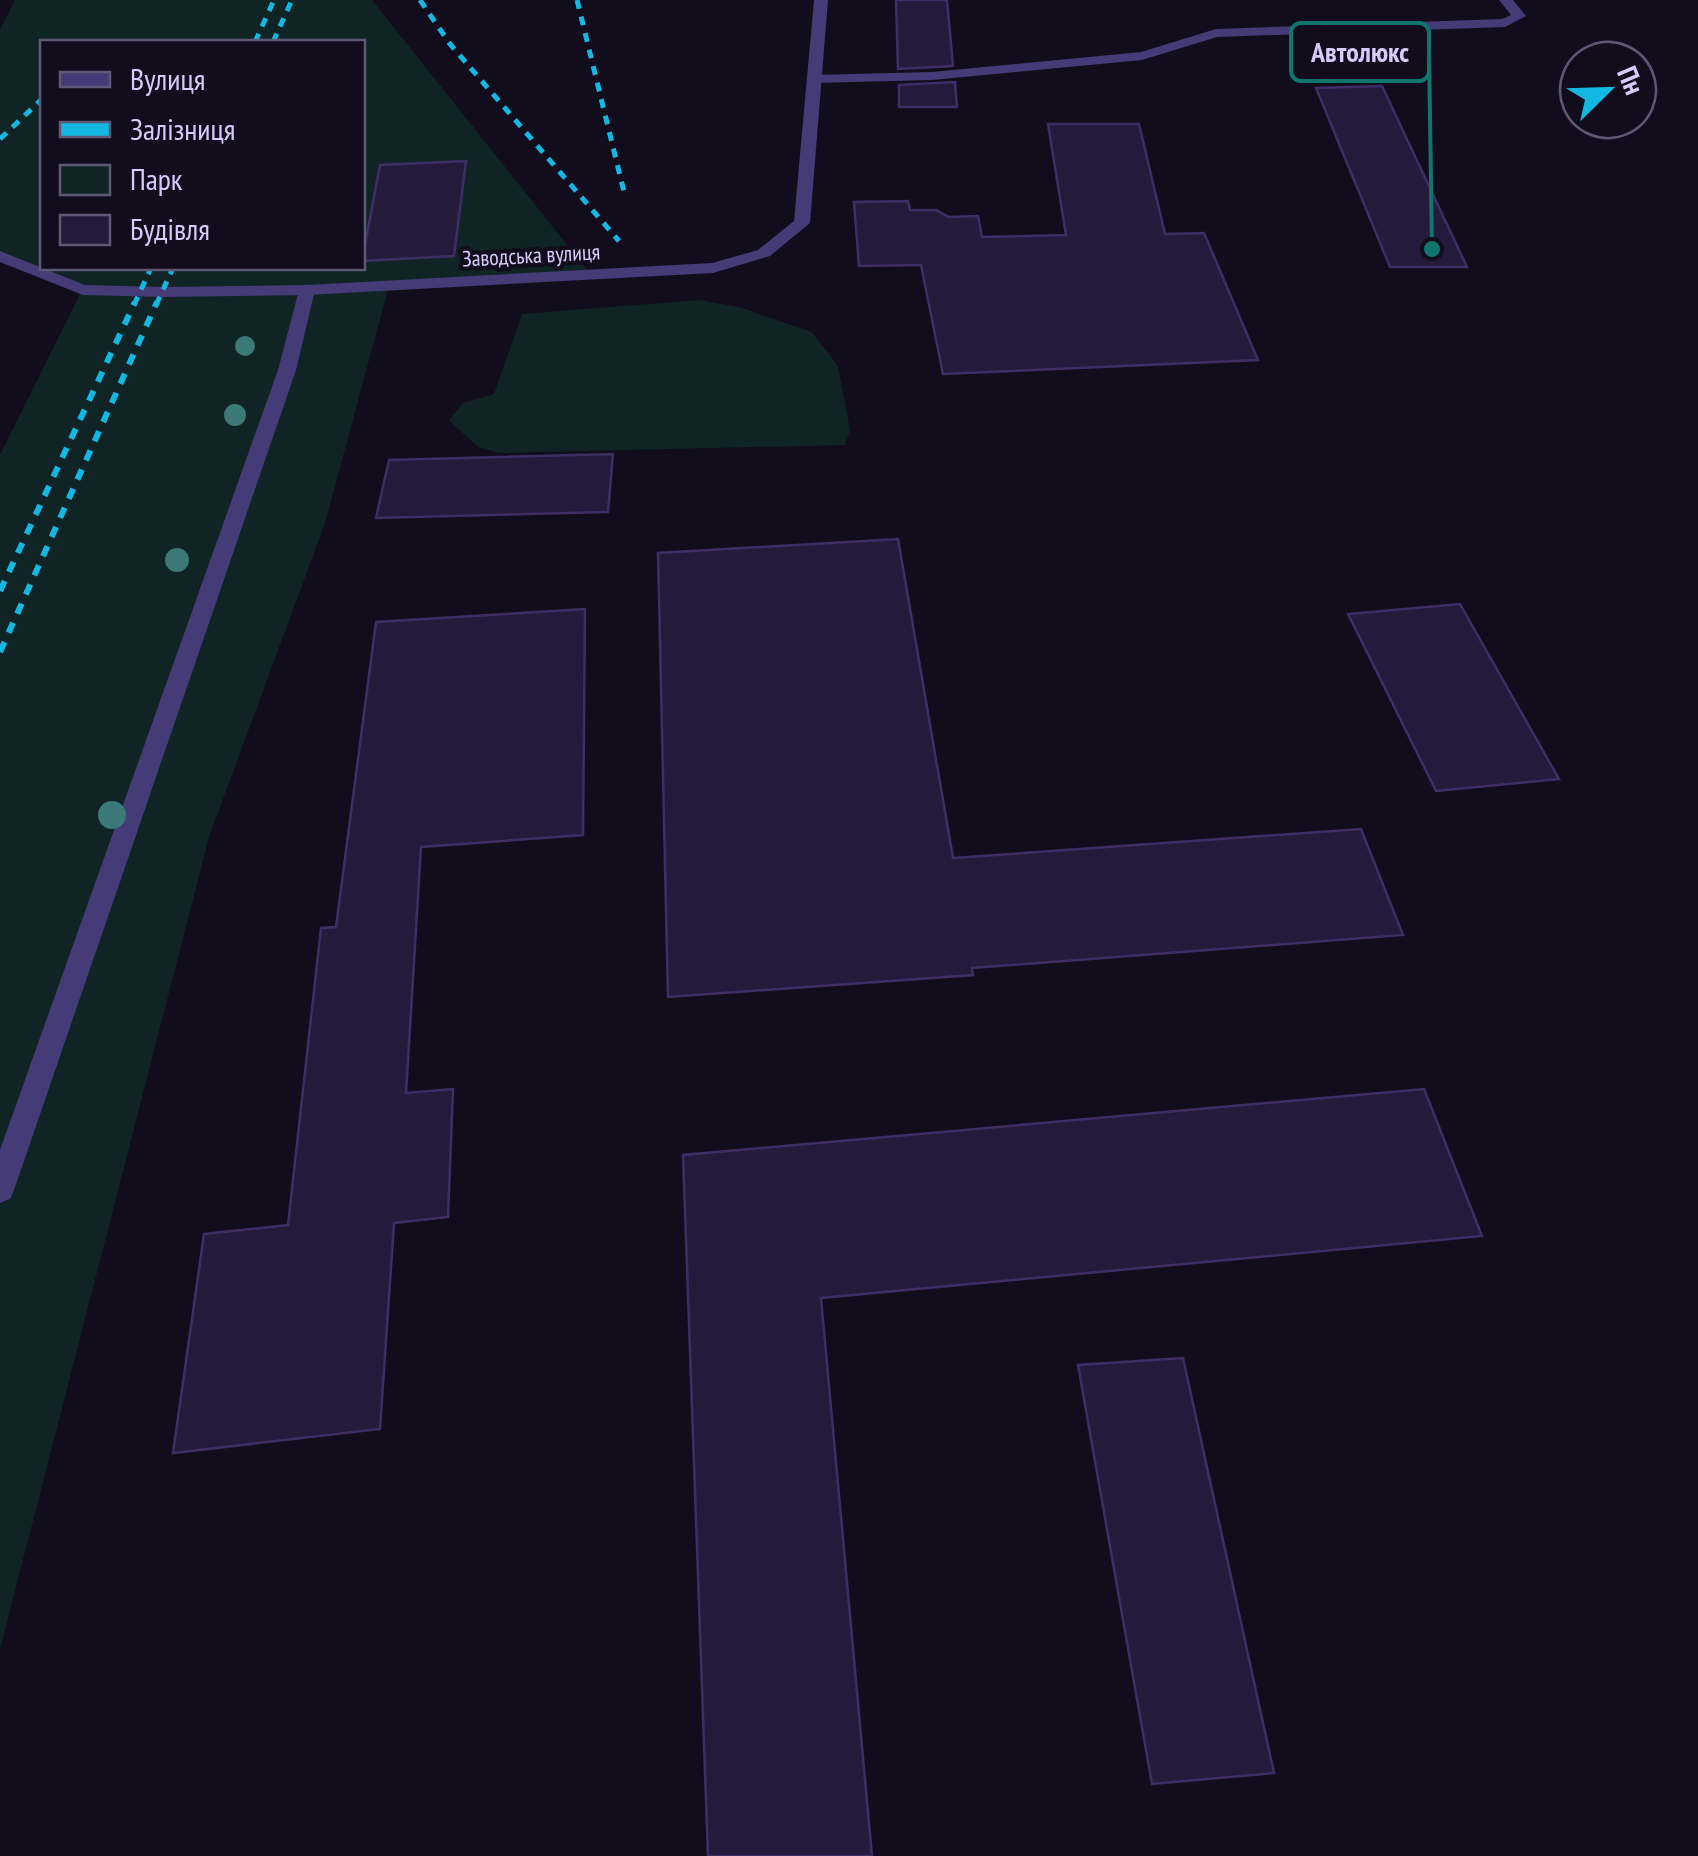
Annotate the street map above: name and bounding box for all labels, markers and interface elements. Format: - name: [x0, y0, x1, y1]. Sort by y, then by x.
- callout: Автолюкс: [1291, 23, 1429, 81]
- text: Автолюкс: [1310, 33, 1409, 70]
- legend: [40, 40, 365, 270]
- north arrow: [1558, 40, 1658, 140]
- text: Вулиця: [130, 59, 205, 98]
- text: Пн: [1609, 60, 1654, 100]
- text: Залізниця: [130, 109, 235, 148]
- text: Парк: [130, 159, 183, 198]
- text: Будівля: [130, 209, 210, 248]
- street label: Заводська вулиця: [461, 237, 601, 273]

